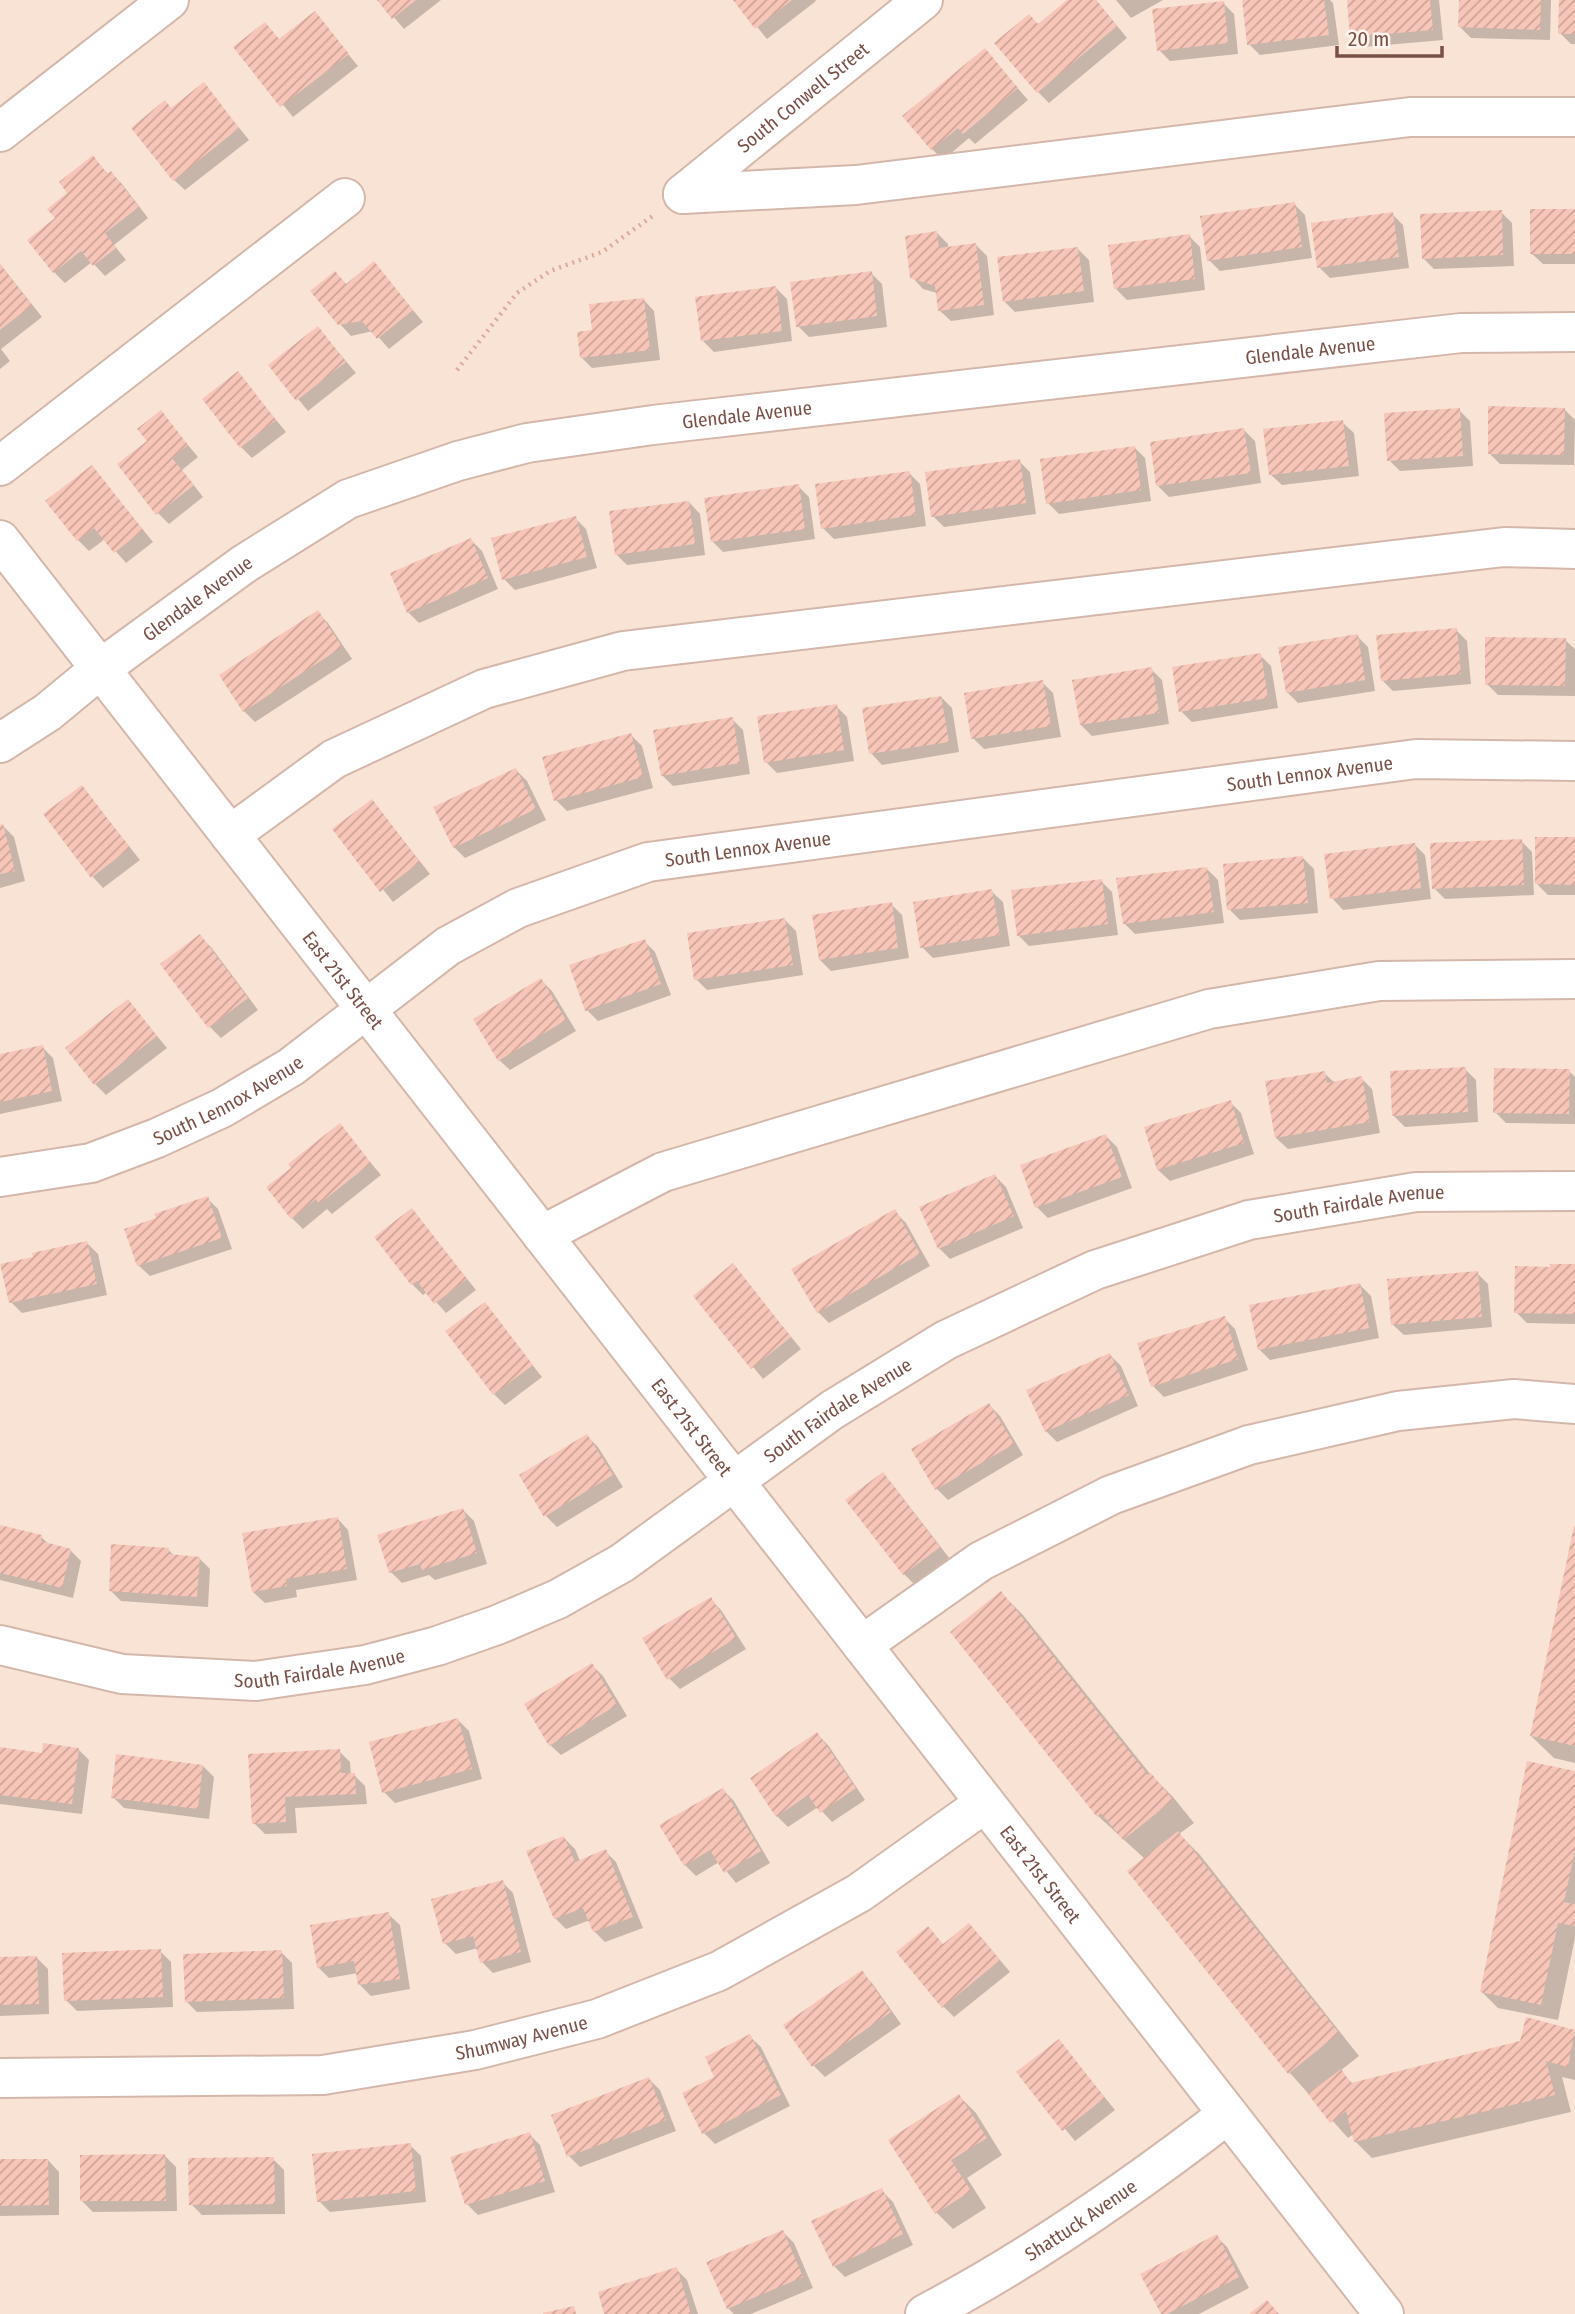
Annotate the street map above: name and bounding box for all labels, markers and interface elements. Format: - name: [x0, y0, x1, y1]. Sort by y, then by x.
- scale bar: [1337, 14, 1442, 58]
- text: 20 m: [1348, 26, 1389, 52]
- street label: South Conwell Street: [733, 37, 874, 158]
- street label: Glendale Avenue: [1244, 332, 1376, 369]
- street label: Glendale Avenue: [681, 396, 813, 434]
- street label: Glendale Avenue: [138, 551, 257, 646]
- street label: South Lennox Avenue: [1225, 751, 1394, 796]
- street label: South Lennox Avenue: [663, 827, 832, 872]
- street label: East 21st Street: [298, 927, 389, 1034]
- street label: South Lennox Avenue: [149, 1051, 308, 1150]
- street label: South Fairdale Avenue: [1272, 1181, 1444, 1228]
- street label: South Fairdale Avenue: [759, 1353, 916, 1468]
- street label: East 21st Street: [646, 1374, 737, 1481]
- street label: South Fairdale Avenue: [233, 1644, 407, 1693]
- street label: East 21st Street: [995, 1821, 1086, 1928]
- street label: Shumway Avenue: [454, 2011, 590, 2065]
- street label: Shattuck Avenue: [1021, 2175, 1141, 2266]

